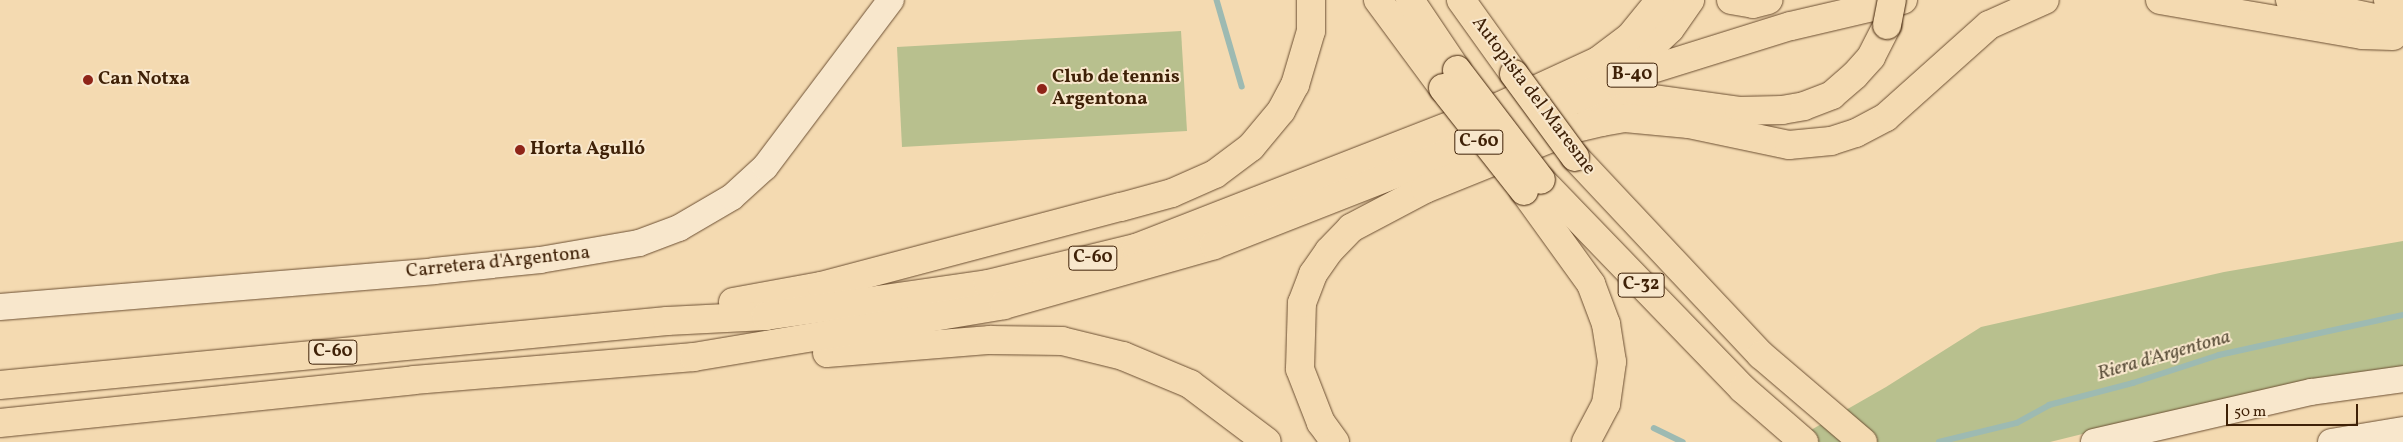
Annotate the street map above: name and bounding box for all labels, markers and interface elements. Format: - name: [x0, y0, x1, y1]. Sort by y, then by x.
- street label: Autopista del Maresme: [1466, 12, 1600, 180]
- road number: B-40: [1606, 60, 1658, 90]
- place label: Club de tennis Argentona: [1052, 67, 1180, 111]
- place label: Can Notxa: [98, 69, 190, 91]
- marker: Can Notxa: [82, 74, 94, 86]
- marker: Club de tennis Argentona: [1036, 83, 1048, 95]
- road number: C-60: [1454, 126, 1504, 158]
- place label: Horta Agulló: [530, 139, 645, 161]
- marker: Horta Agulló: [514, 144, 526, 156]
- street label: Carretera d'Argentona: [405, 242, 591, 284]
- road number: C-60: [1068, 242, 1118, 274]
- road number: C-32: [1617, 270, 1665, 300]
- water label: Riera d'Argentona: [2095, 326, 2233, 386]
- road number: C-60: [308, 337, 358, 368]
- scale bar: [2228, 394, 2360, 426]
- text: 50 m: [2234, 402, 2266, 423]

